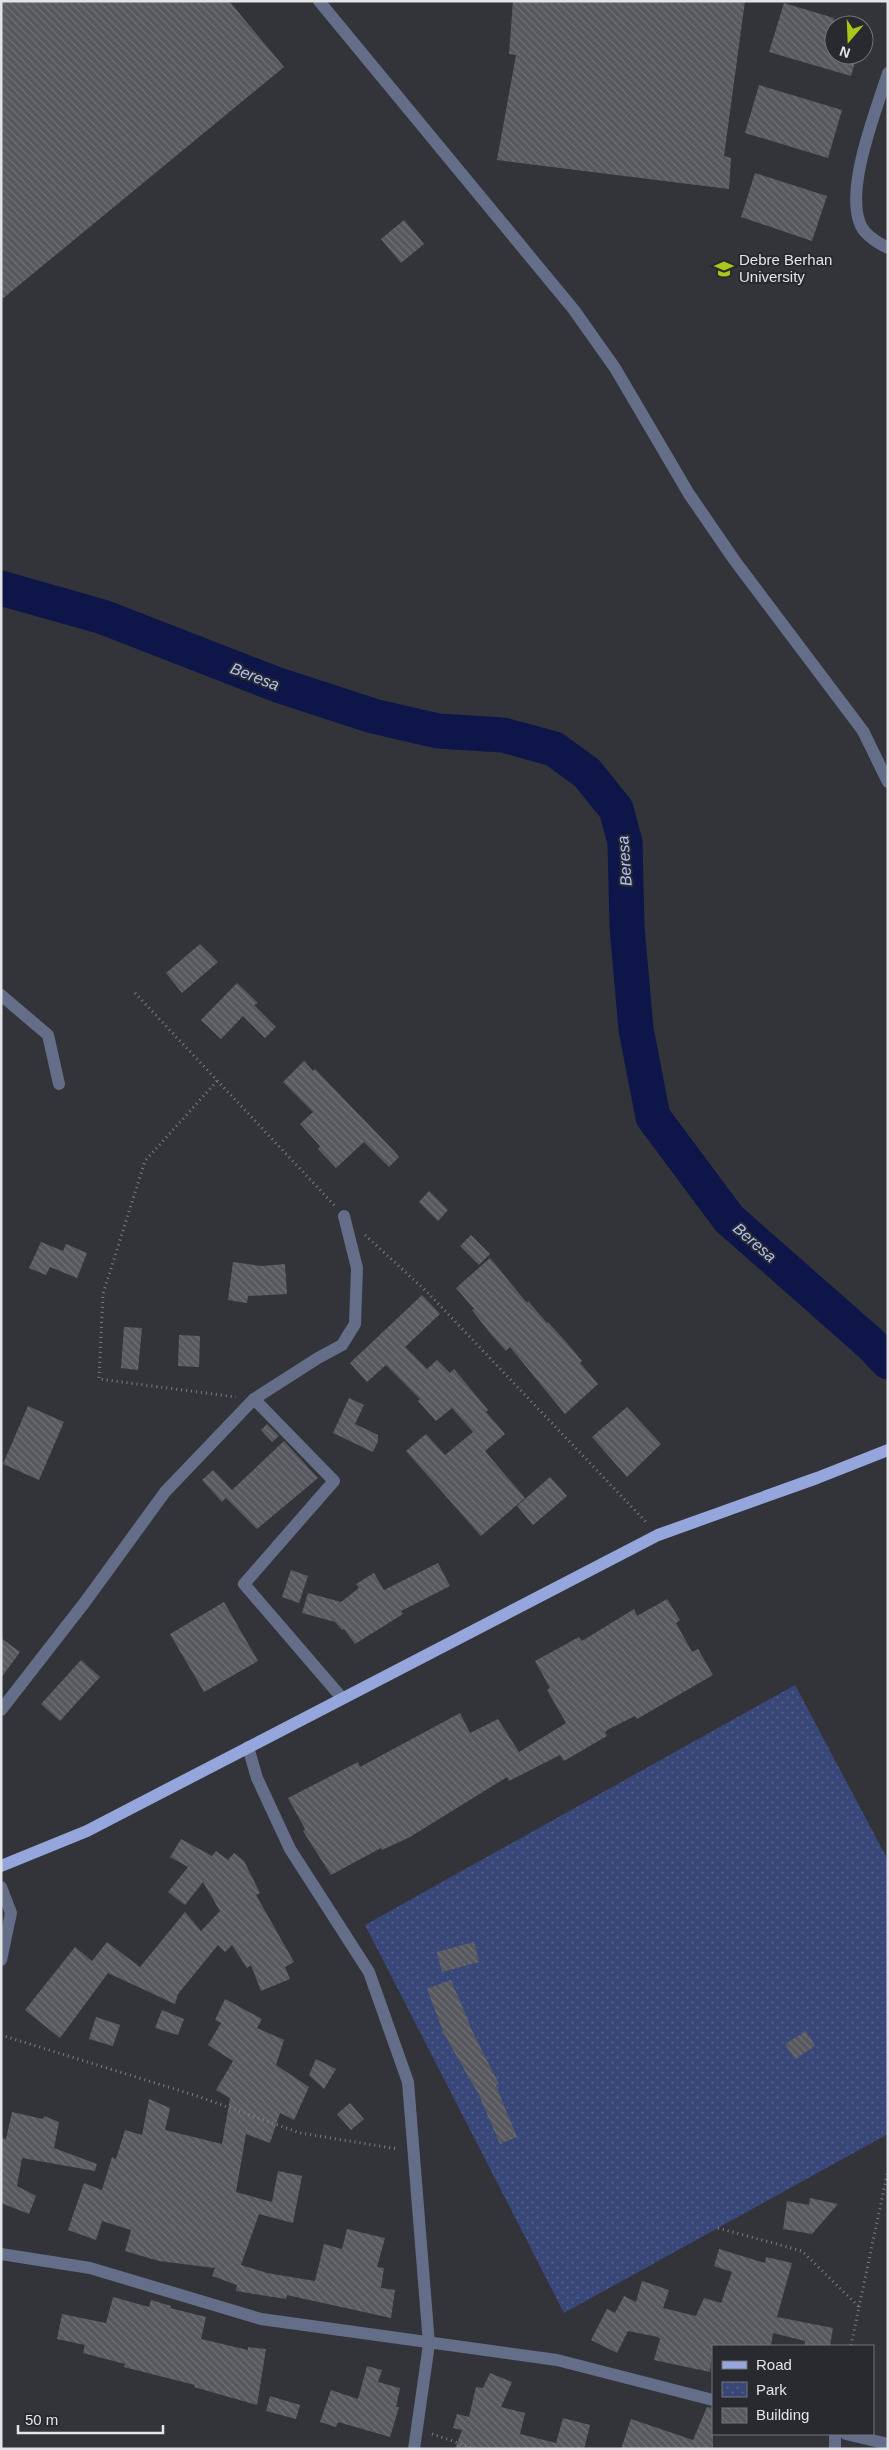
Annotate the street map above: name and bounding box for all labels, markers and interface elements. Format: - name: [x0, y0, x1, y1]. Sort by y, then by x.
- north arrow: [824, 15, 874, 65]
- text: N: [837, 43, 852, 62]
- place label: Debre Berhan University: [739, 251, 832, 285]
- school or university icon: Debre Berhan University: [713, 258, 735, 280]
- water label: Beresa: [228, 659, 282, 694]
- water label: Beresa: [614, 835, 635, 887]
- water label: Beresa: [730, 1219, 779, 1265]
- legend: [712, 2345, 874, 2435]
- text: Road: [756, 2356, 792, 2373]
- text: Park: [756, 2381, 787, 2398]
- scale bar: [18, 2402, 162, 2434]
- text: Building: [756, 2406, 809, 2423]
- text: 50 m: [25, 2411, 58, 2428]

